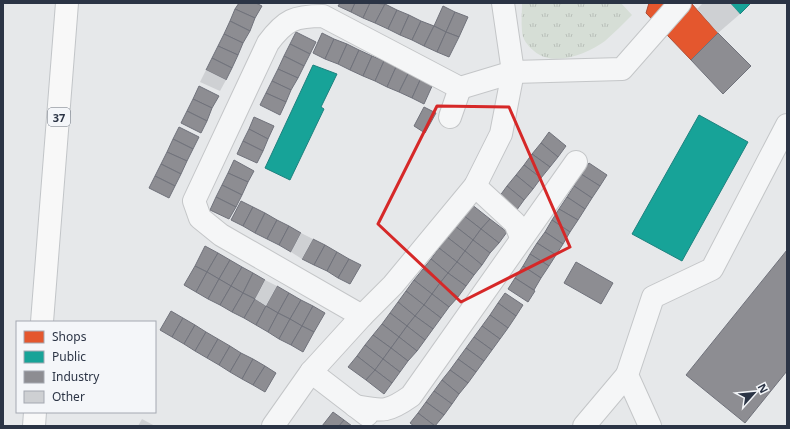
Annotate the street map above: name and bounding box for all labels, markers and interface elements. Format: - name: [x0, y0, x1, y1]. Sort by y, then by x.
- road number: 37: [48, 108, 70, 126]
- legend: [16, 321, 156, 413]
- text: Shops: [52, 328, 87, 345]
- text: Public: [52, 348, 86, 365]
- text: Industry: [52, 368, 100, 385]
- north arrow: [734, 373, 774, 413]
- text: N: [755, 381, 772, 396]
- text: Other: [52, 388, 85, 405]

